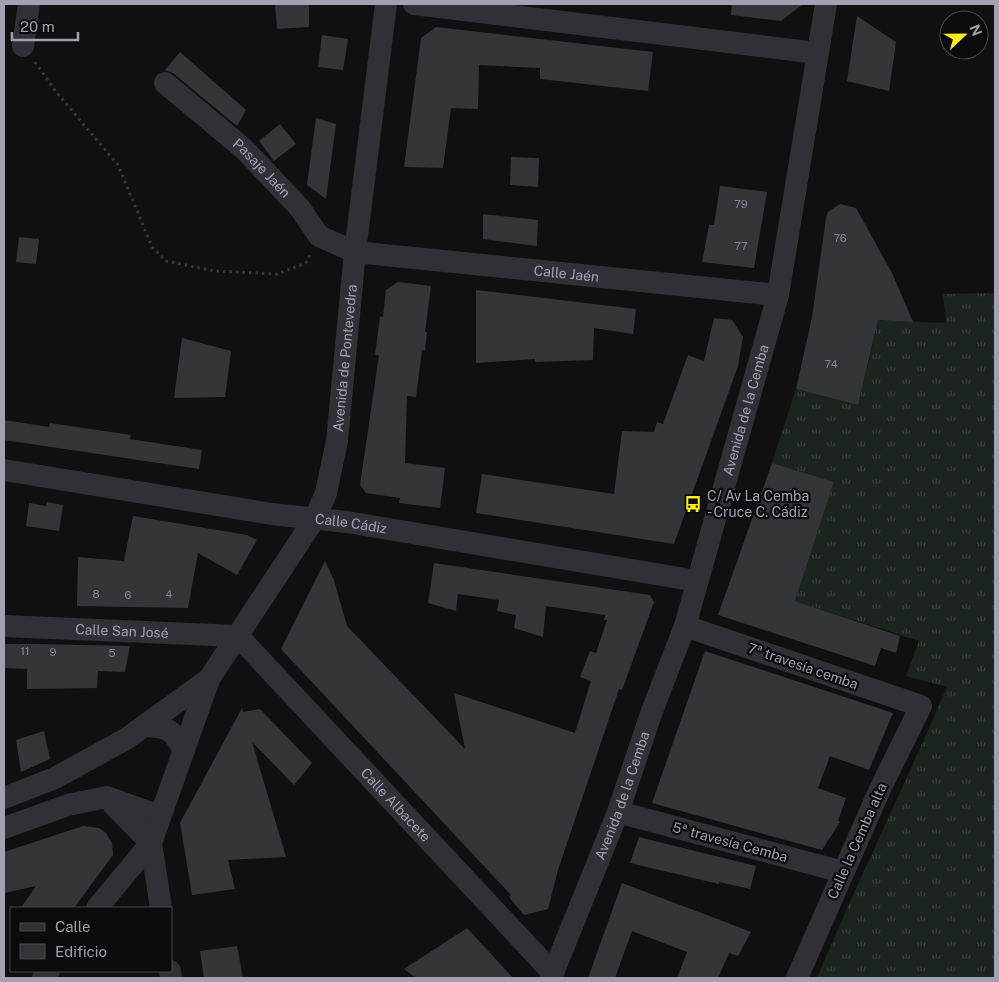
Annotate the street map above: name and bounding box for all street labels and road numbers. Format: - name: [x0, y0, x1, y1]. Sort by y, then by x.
- street label: Pasaje Jaén: [230, 135, 294, 201]
- street label: Calle Jaén: [533, 262, 600, 285]
- street label: Avenida de Pontevedra: [330, 283, 360, 433]
- street label: Avenida de la Cemba: [720, 343, 772, 478]
- street label: Calle Cádiz: [314, 511, 388, 537]
- street label: Calle San José: [75, 621, 169, 641]
- street label: 7ª travesía cemba: [746, 640, 860, 692]
- street label: Avenida de la Cemba: [592, 729, 653, 862]
- street label: Calle Albacete: [357, 765, 434, 845]
- street label: Calle la Cemba alta: [824, 780, 890, 902]
- street label: 5ª travesía Cemba: [671, 819, 789, 865]

